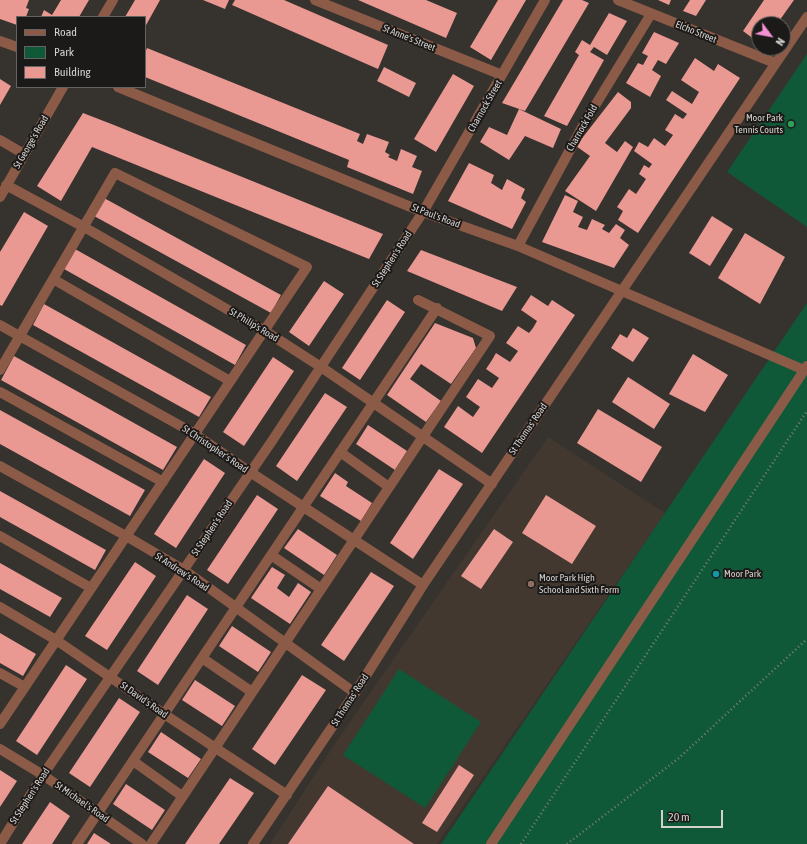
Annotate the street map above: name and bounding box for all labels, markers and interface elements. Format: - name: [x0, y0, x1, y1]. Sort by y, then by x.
- legend: [16, 16, 146, 88]
- north arrow: [751, 16, 791, 56]
- street label: Elcho Street: [674, 18, 718, 46]
- street label: St Anne's Street: [381, 22, 437, 54]
- text: Road: [54, 25, 77, 39]
- text: N: [774, 36, 787, 48]
- text: Park: [54, 45, 74, 59]
- text: Building: [54, 65, 91, 79]
- street label: Charnock Street: [465, 78, 505, 134]
- street label: Charnock Fold: [564, 103, 600, 153]
- place label: Moor Park Tennis Courts: [734, 112, 783, 136]
- street label: St George's Road: [11, 113, 51, 171]
- marker: Moor Park Tennis Courts: [786, 119, 796, 129]
- street label: St Paul's Road: [410, 201, 462, 231]
- street label: St Stephen's Road: [369, 229, 415, 289]
- street label: St Philip's Road: [227, 306, 281, 344]
- street label: St Thomas' Road: [506, 401, 550, 457]
- street label: St Christopher's Road: [180, 423, 250, 475]
- street label: St Stephen's Road: [189, 498, 235, 558]
- street label: St Andrew's Road: [153, 550, 211, 594]
- place label: Moor Park: [724, 568, 761, 580]
- marker: Moor Park: [711, 569, 721, 579]
- place label: Moor Park High School and Sixth Form: [539, 572, 619, 596]
- marker: Moor Park High School and Sixth Form: [526, 579, 536, 589]
- street label: St Thomas' Road: [329, 672, 371, 728]
- street label: St David's Road: [118, 679, 170, 721]
- street label: St Stephen's Road: [7, 766, 53, 826]
- street label: St Michael's Road: [53, 779, 111, 825]
- scale bar: [663, 802, 725, 828]
- text: 20 m: [668, 810, 690, 824]

